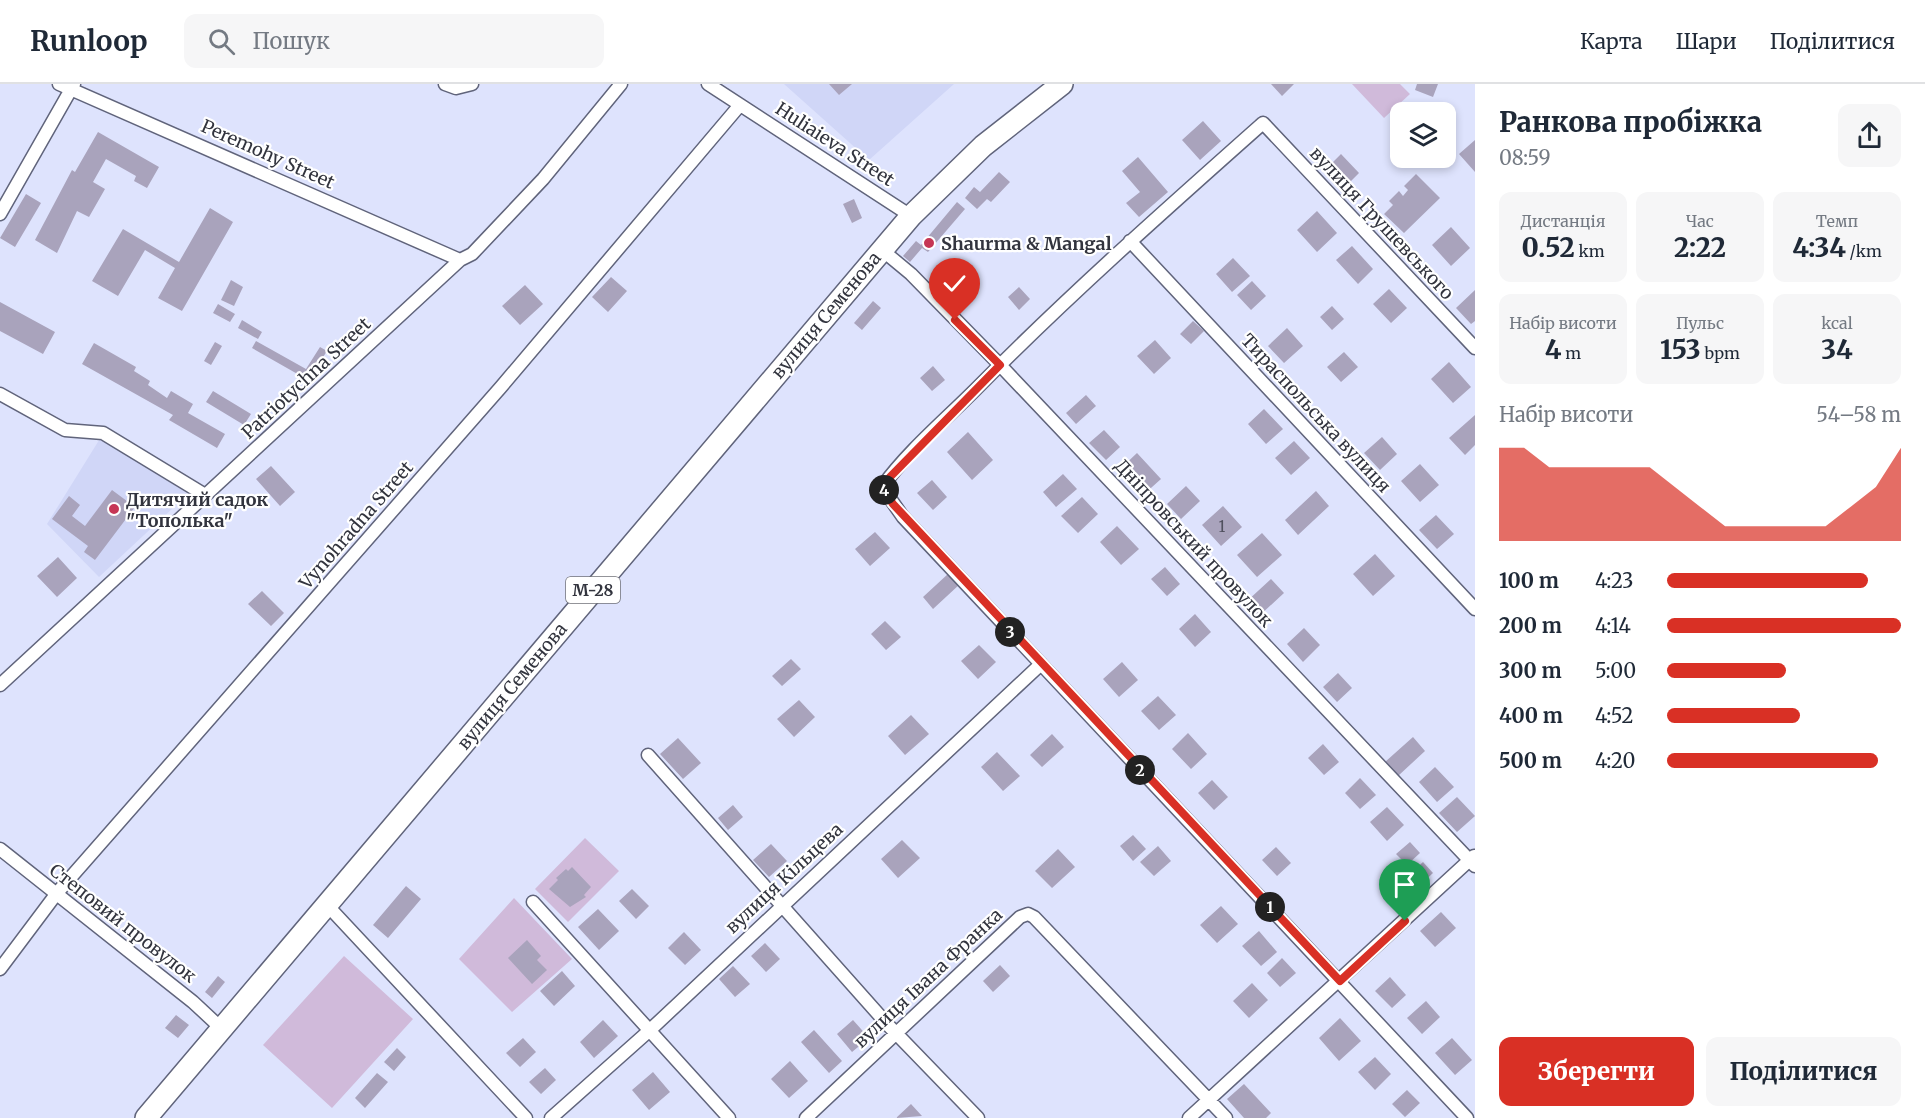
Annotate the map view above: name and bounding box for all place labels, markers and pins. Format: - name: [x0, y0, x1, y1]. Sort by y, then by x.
- place label: Shaurma & Mangal: [941, 232, 1112, 255]
- marker: Shaurma & Mangal: [922, 236, 936, 250]
- pin: [929, 258, 980, 320]
- pin: 4: [869, 475, 899, 505]
- place label: Дитячий садок "Тополька": [126, 488, 268, 532]
- marker: Дитячий садок "Тополька": [107, 502, 121, 516]
- pin: 3: [995, 617, 1025, 647]
- pin: 2: [1125, 755, 1155, 785]
- pin: [1379, 859, 1430, 921]
- pin: 1: [1255, 892, 1285, 922]

